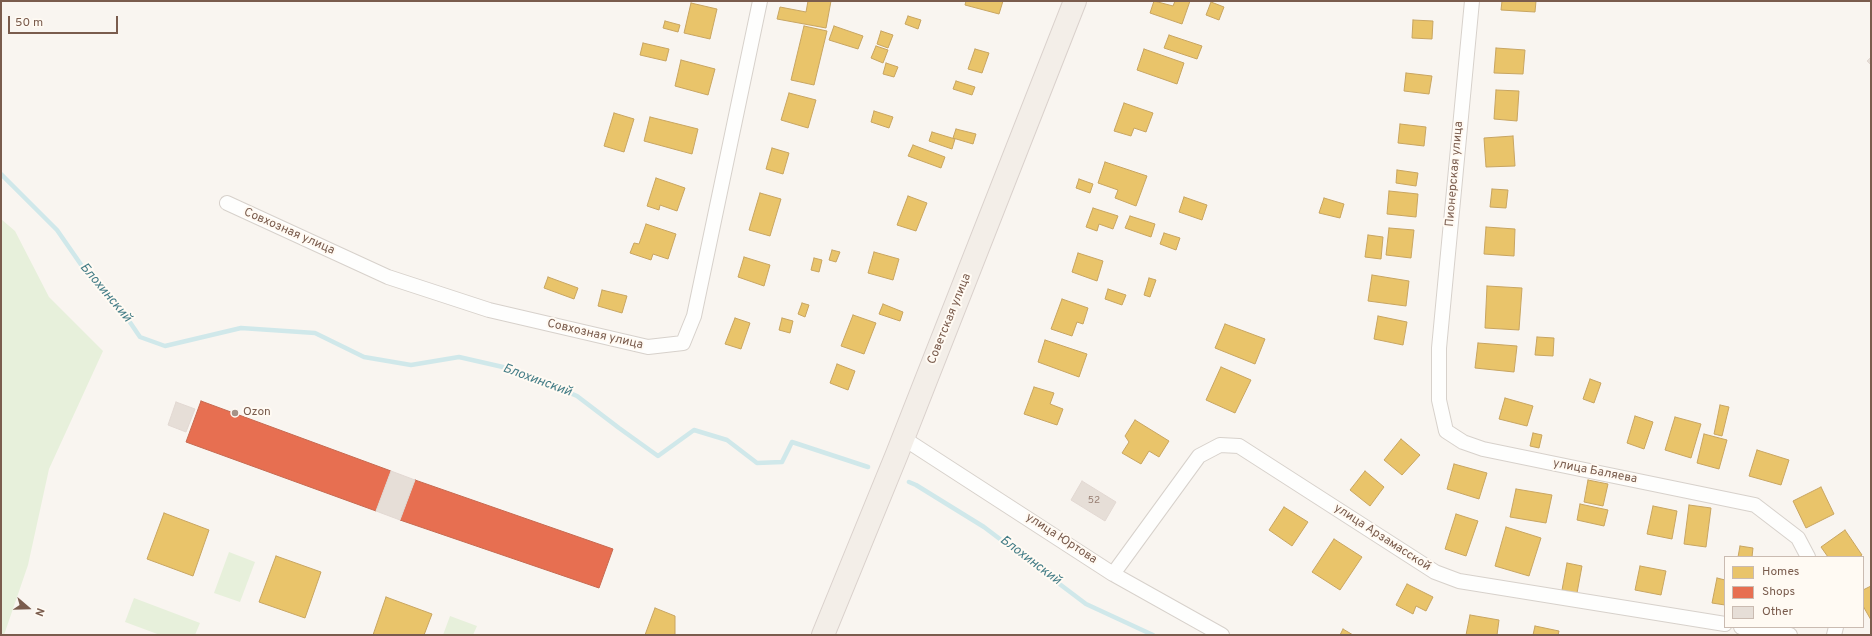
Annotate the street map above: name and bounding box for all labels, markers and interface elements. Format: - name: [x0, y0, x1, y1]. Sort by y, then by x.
- scale bar: [10, 8, 120, 34]
- text: 50 m: [15, 15, 43, 31]
- street label: Пионерская улица: [1443, 121, 1467, 227]
- street label: Совхозная улица: [241, 205, 337, 259]
- water label: Блохинский: [76, 260, 134, 326]
- street label: Советская улица: [925, 271, 975, 367]
- street label: Совхозная улица: [546, 317, 644, 353]
- water label: Блохинский: [500, 361, 574, 401]
- place label: Ozon: [243, 406, 271, 420]
- marker: Ozon: [230, 408, 240, 418]
- street label: улица Баляева: [1552, 457, 1638, 487]
- house number: 52: [1088, 495, 1100, 507]
- street label: улица Арзамасской: [1331, 501, 1433, 575]
- street label: улица Юртова: [1023, 511, 1099, 567]
- water label: Блохинский: [996, 533, 1064, 589]
- legend: [1724, 556, 1864, 628]
- text: Homes: [1762, 564, 1799, 580]
- text: Shops: [1762, 584, 1795, 600]
- north arrow: [8, 588, 48, 628]
- text: Other: [1762, 604, 1793, 620]
- text: N: [31, 606, 47, 618]

